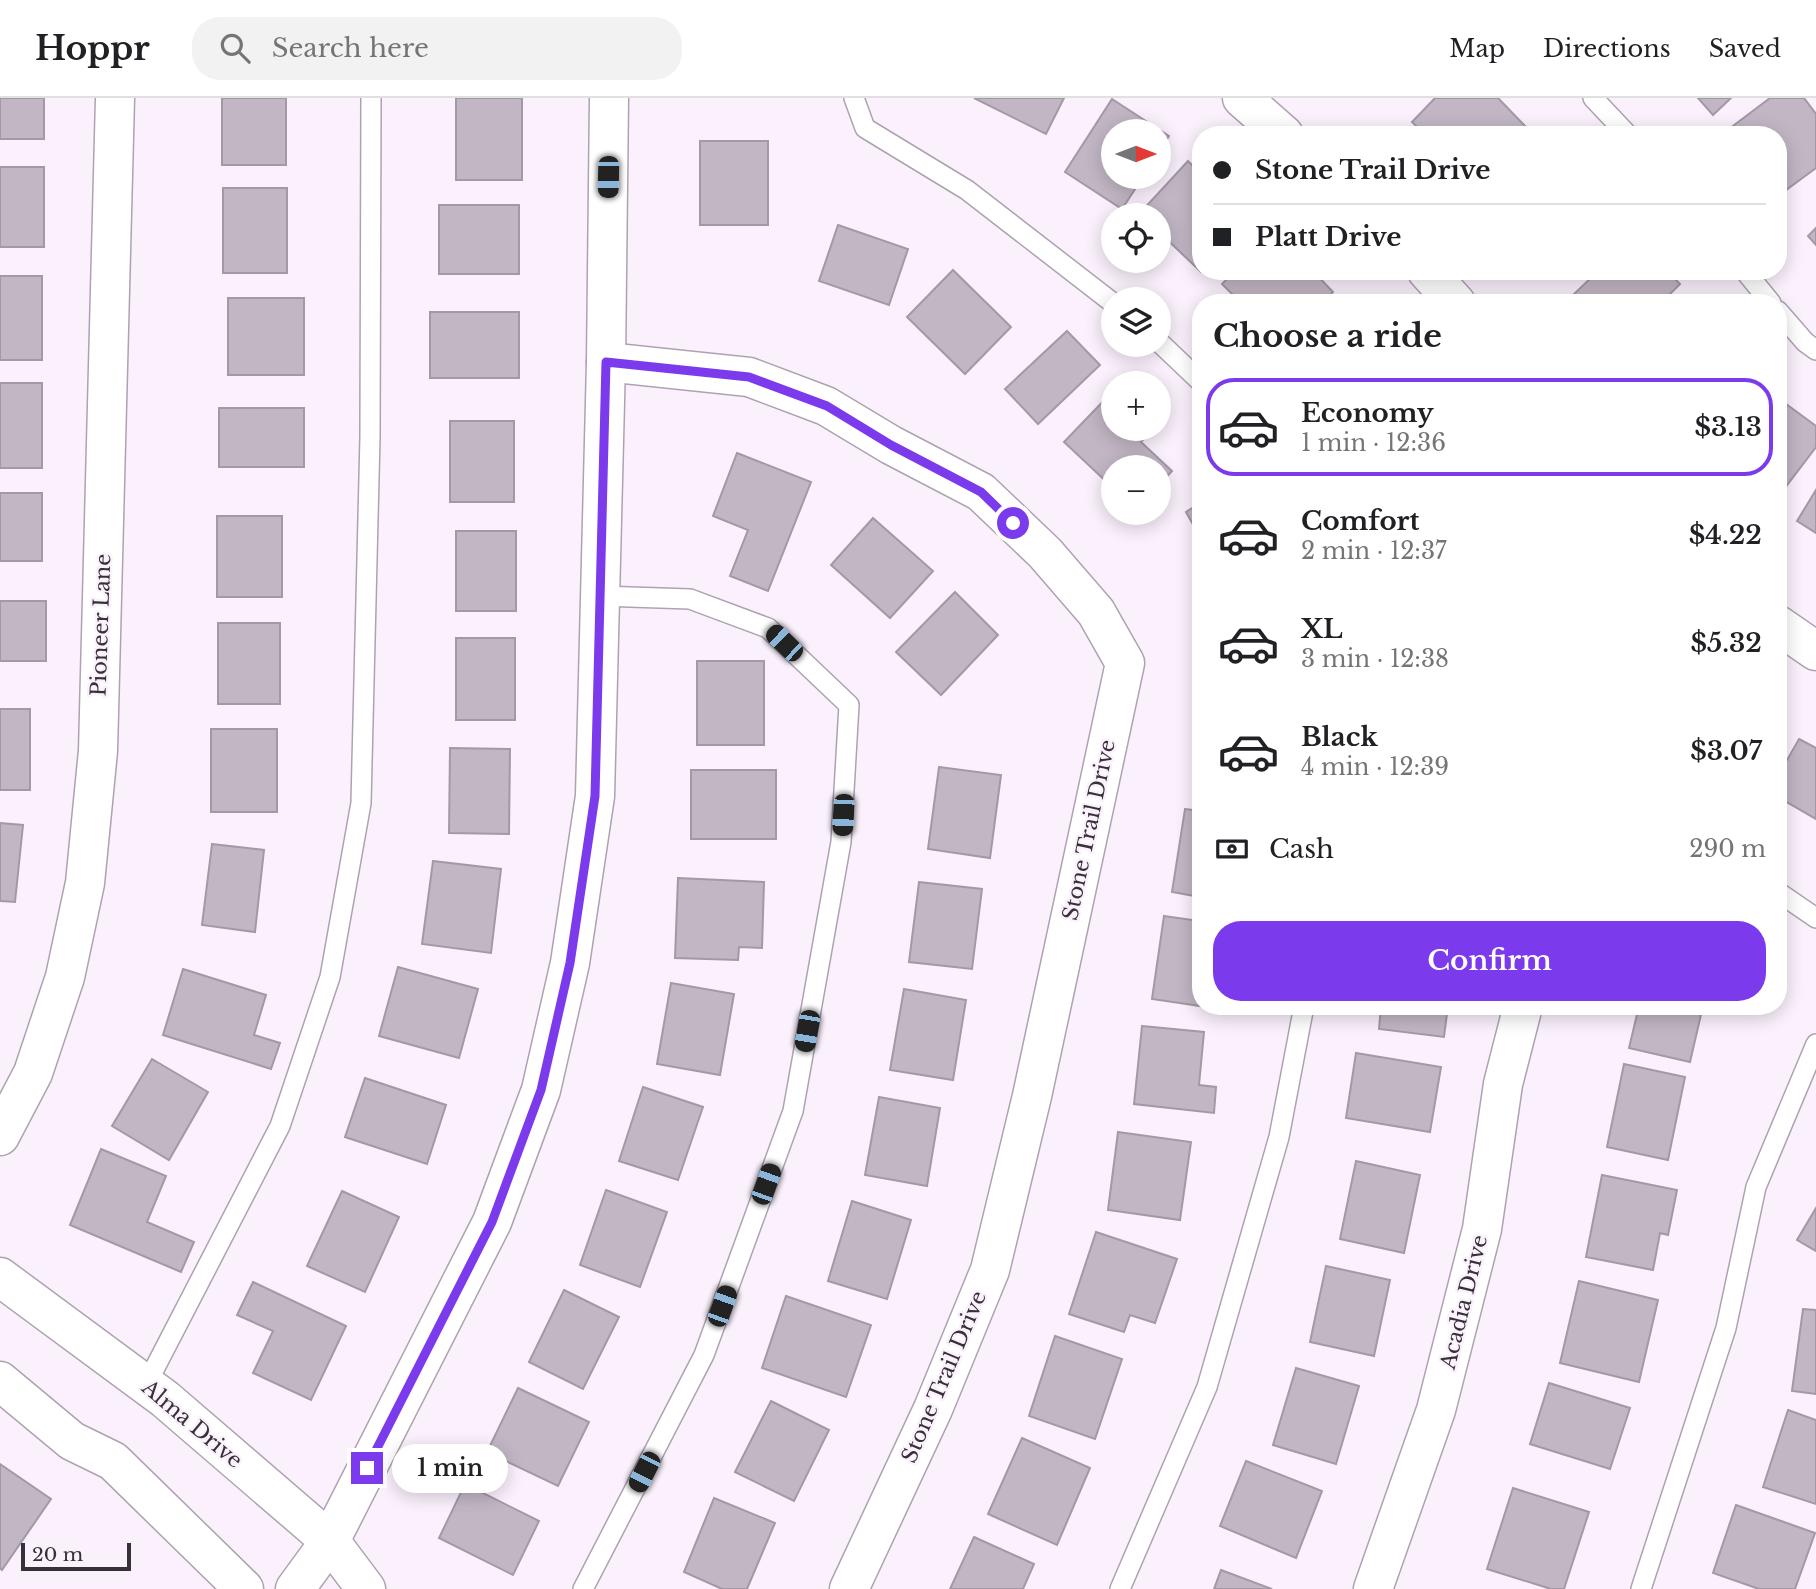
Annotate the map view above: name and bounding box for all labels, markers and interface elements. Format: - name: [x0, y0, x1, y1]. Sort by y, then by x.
- search box: [192, 17, 682, 80]
- text: Hoppr: [35, 28, 150, 69]
- icon: search: [216, 29, 254, 67]
- text: Search here: [272, 32, 429, 64]
- text: Map: [1449, 34, 1505, 63]
- text: Directions: [1543, 34, 1671, 63]
- text: Saved: [1709, 34, 1781, 63]
- north arrow: [1101, 119, 1171, 189]
- map controls: [1101, 119, 1171, 525]
- text: Stone Trail Drive: [1255, 154, 1490, 186]
- car: [598, 156, 619, 198]
- button: locate: [1101, 203, 1171, 273]
- text: Platt Drive: [1255, 221, 1401, 253]
- button: layers: [1101, 287, 1171, 357]
- text: Choose a ride: [1213, 316, 1442, 356]
- button: +: [1101, 371, 1171, 441]
- icon: car: [1217, 396, 1280, 459]
- text: Economy: [1301, 397, 1434, 429]
- text: $3.13: [1694, 411, 1762, 443]
- text: 1 min · 12:36: [1301, 429, 1446, 457]
- button: −: [1101, 455, 1171, 525]
- icon: car: [1217, 504, 1280, 567]
- text: Comfort: [1301, 505, 1419, 537]
- route start: [997, 507, 1029, 539]
- text: $4.22: [1689, 519, 1762, 551]
- text: 2 min · 12:37: [1301, 537, 1447, 565]
- street label: Pioneer Lane: [86, 553, 116, 697]
- icon: car: [1217, 612, 1280, 675]
- text: XL: [1301, 613, 1343, 645]
- car: [762, 621, 807, 665]
- text: $5.32: [1690, 627, 1762, 659]
- text: 3 min · 12:38: [1301, 645, 1449, 673]
- icon: car: [1217, 720, 1280, 783]
- text: Black: [1301, 721, 1378, 753]
- text: $3.07: [1690, 735, 1762, 767]
- street label: Stone Trail Drive: [1057, 737, 1121, 923]
- text: 4 min · 12:39: [1301, 753, 1449, 781]
- car: [832, 793, 855, 837]
- icon: cash: [1213, 830, 1251, 868]
- text: Cash: [1269, 833, 1334, 865]
- text: 290 m: [1689, 835, 1766, 863]
- button: Confirm: [1213, 921, 1766, 1001]
- car: [794, 1008, 821, 1054]
- car: [749, 1161, 784, 1207]
- street label: Acadia Drive: [1435, 1232, 1493, 1373]
- car: [705, 1283, 740, 1329]
- street label: Stone Trail Drive: [896, 1287, 992, 1467]
- street label: Alma Drive: [136, 1374, 247, 1474]
- callout: 1 min: [392, 1444, 507, 1492]
- car: [626, 1449, 663, 1495]
- route end: [351, 1452, 383, 1484]
- text: 1 min: [417, 1454, 483, 1482]
- scale bar: [21, 1540, 131, 1572]
- text: 20 m: [32, 1543, 83, 1566]

